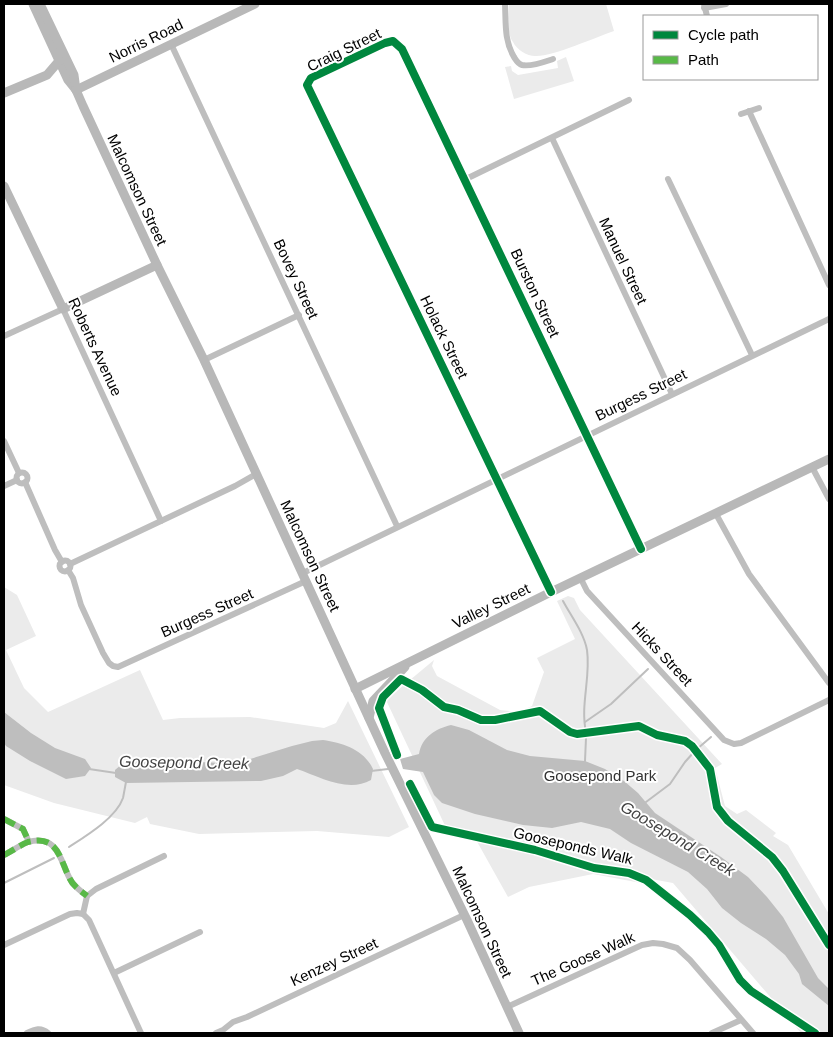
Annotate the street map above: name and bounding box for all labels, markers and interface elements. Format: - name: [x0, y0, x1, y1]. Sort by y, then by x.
- street label: Norris Road: [106, 15, 185, 66]
- legend: [643, 15, 818, 80]
- street label: Craig Street: [304, 24, 384, 75]
- text: Cycle path: [688, 26, 759, 43]
- text: Path: [688, 51, 719, 68]
- street label: Malcomson Street: [104, 131, 171, 249]
- street label: Manuel Street: [596, 215, 651, 307]
- street label: Bovey Street: [271, 236, 323, 322]
- street label: Burston Street: [507, 246, 564, 341]
- street label: Holack Street: [417, 293, 472, 382]
- street label: Roberts Avenue: [65, 295, 126, 399]
- street label: Burgess Street: [592, 365, 690, 424]
- street label: Malcomson Street: [277, 497, 344, 615]
- street label: Valley Street: [449, 579, 533, 632]
- street label: Burgess Street: [158, 584, 256, 640]
- street label: Hicks Street: [629, 618, 697, 690]
- water label: Goosepond Creek: [119, 753, 250, 772]
- park label: Goosepond Park: [544, 767, 657, 784]
- water label: Goosepond Creek: [618, 798, 739, 880]
- street label: Gooseponds Walk: [512, 824, 635, 868]
- street label: Malcomson Street: [449, 863, 516, 981]
- street label: The Goose Walk: [529, 928, 637, 989]
- street label: Kenzey Street: [288, 934, 381, 989]

